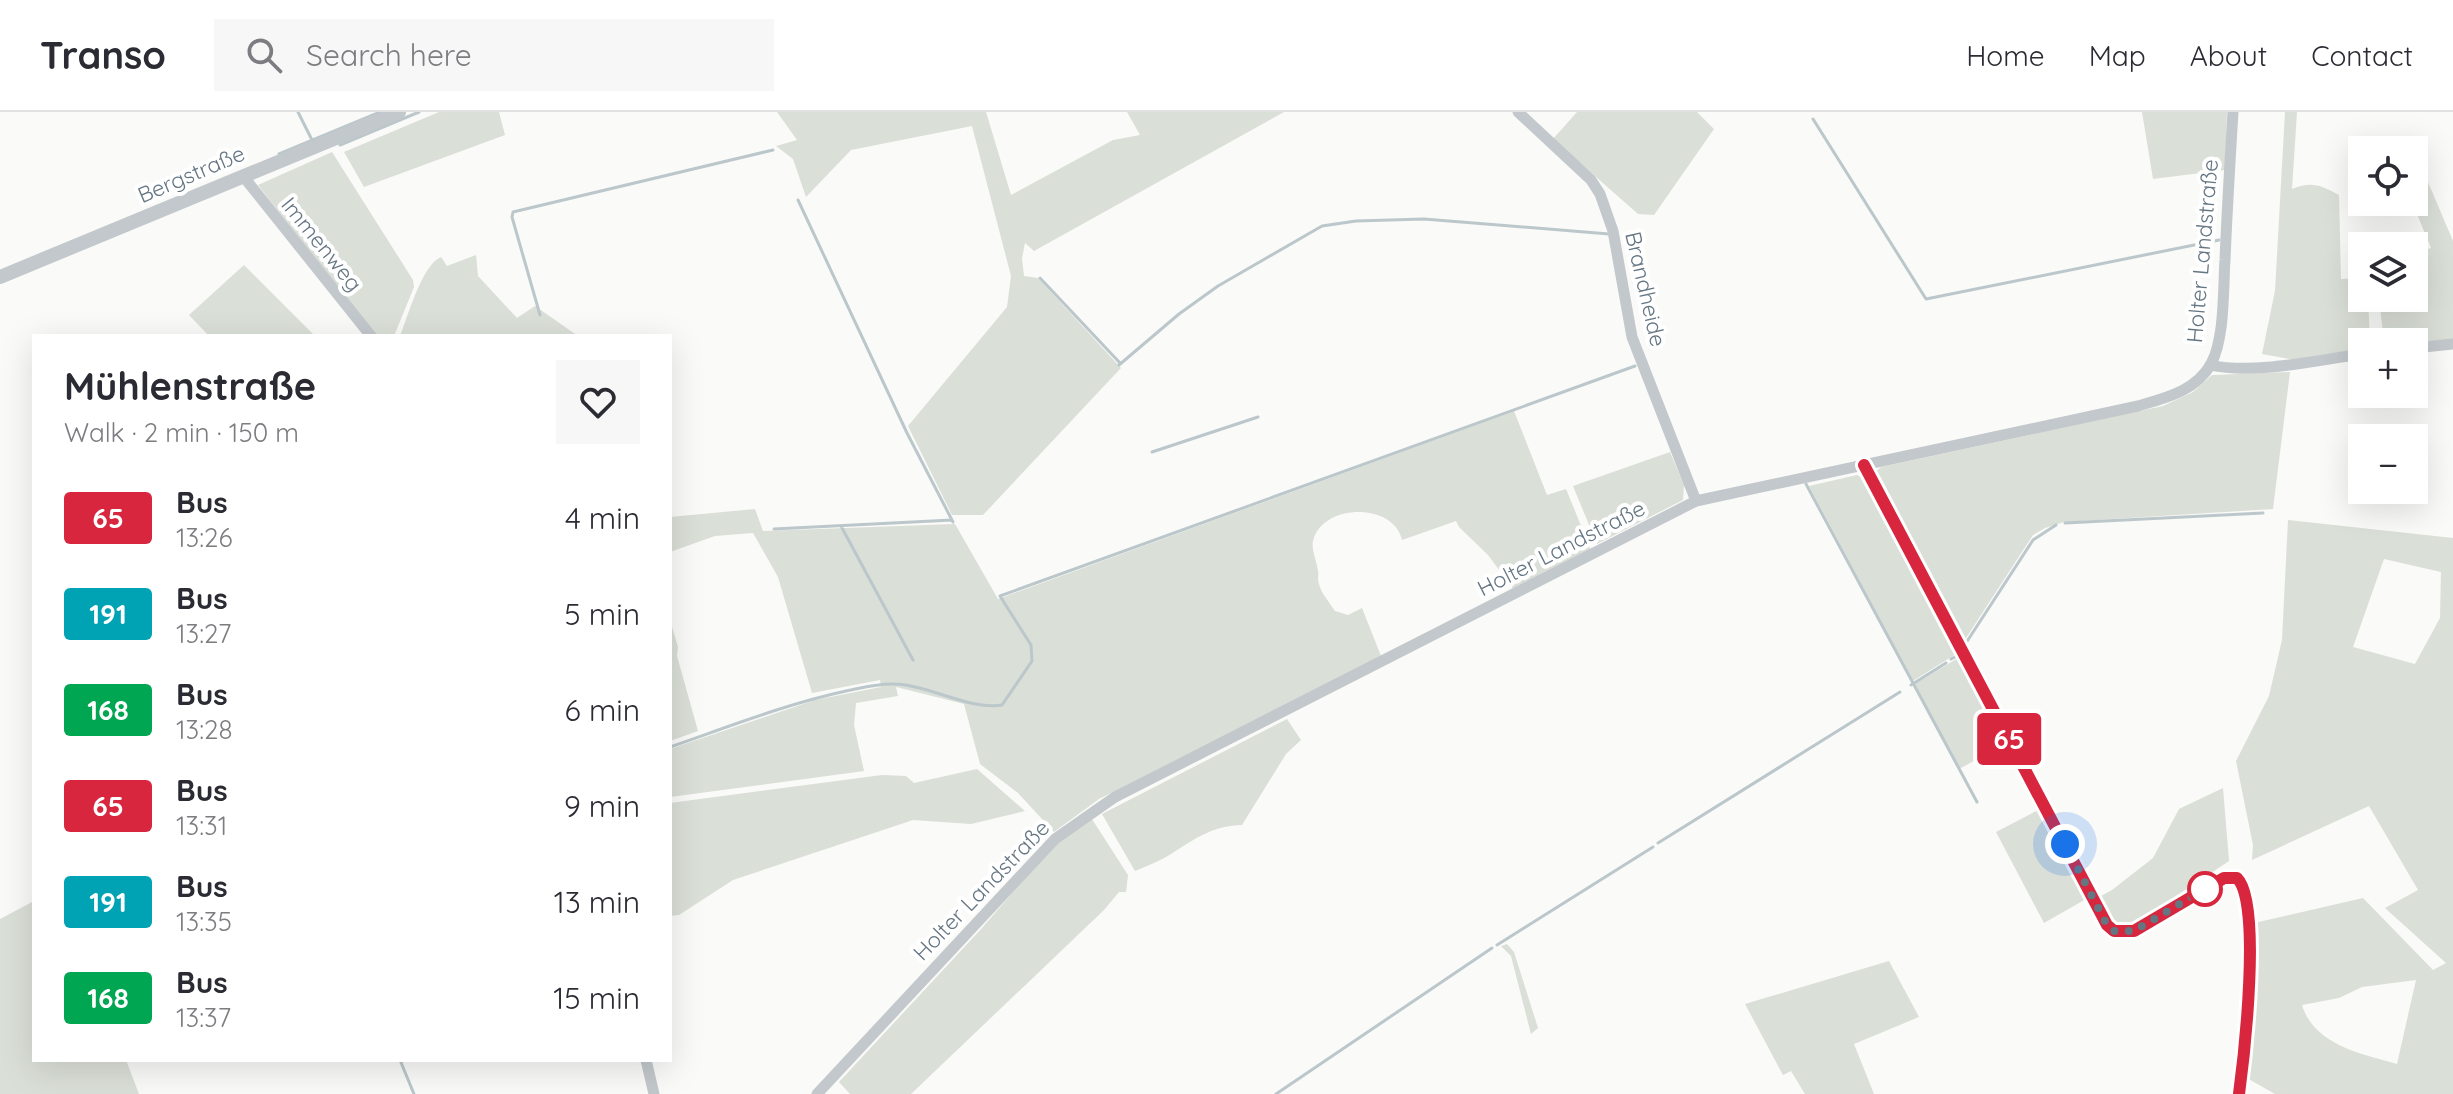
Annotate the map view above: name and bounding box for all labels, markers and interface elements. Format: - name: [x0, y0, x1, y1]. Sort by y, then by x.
- search box: [214, 19, 774, 91]
- text: Transo: [40, 31, 166, 79]
- icon: search: [242, 33, 286, 77]
- text: Search here: [306, 36, 472, 74]
- text: Home: [1966, 38, 2045, 73]
- text: Map: [2089, 38, 2146, 73]
- text: About: [2190, 38, 2267, 73]
- text: Contact: [2311, 38, 2413, 73]
- map controls: [2348, 136, 2428, 504]
- button: locate: [2348, 136, 2428, 216]
- street label: Bergstraße: [133, 139, 249, 209]
- street label: Holter Landstraße: [2180, 158, 2224, 344]
- street label: Immenweg: [275, 191, 369, 297]
- street label: Brandheide: [1619, 229, 1673, 349]
- button: layers: [2348, 232, 2428, 312]
- button: +: [2348, 328, 2428, 408]
- button: heart: [556, 360, 640, 444]
- text: Mühlenstraße: [64, 362, 316, 410]
- text: Walk · 2 min · 150 m: [64, 416, 299, 449]
- button: −: [2348, 424, 2428, 504]
- text: Bus: [176, 483, 228, 521]
- street label: Holter Landstraße: [1472, 494, 1650, 602]
- text: 4 min: [565, 499, 640, 537]
- text: 65: [92, 500, 124, 535]
- text: 13:26: [176, 521, 233, 554]
- text: Bus: [176, 579, 228, 617]
- text: 5 min: [564, 595, 640, 633]
- text: 191: [89, 596, 127, 631]
- text: 13:27: [176, 617, 231, 650]
- text: Bus: [176, 675, 228, 713]
- text: 6 min: [565, 691, 640, 729]
- text: 168: [87, 692, 129, 727]
- text: 13:28: [176, 713, 233, 746]
- line badge: 65: [1973, 713, 2045, 765]
- text: 65: [1993, 721, 2025, 756]
- text: Bus: [176, 771, 228, 809]
- text: 9 min: [564, 787, 640, 825]
- text: 65: [92, 788, 124, 823]
- text: 13:31: [176, 809, 227, 842]
- street label: Holter Landstraße: [907, 814, 1055, 966]
- your location: [2045, 824, 2085, 864]
- text: Bus: [176, 867, 228, 905]
- unlabelled marker: [2188, 872, 2222, 906]
- text: 13 min: [554, 883, 640, 921]
- text: 191: [89, 884, 127, 919]
- text: 13:35: [176, 905, 232, 938]
- text: Bus: [176, 963, 228, 1001]
- text: 15 min: [553, 979, 640, 1017]
- text: 168: [87, 980, 129, 1015]
- text: 13:37: [176, 1001, 231, 1034]

